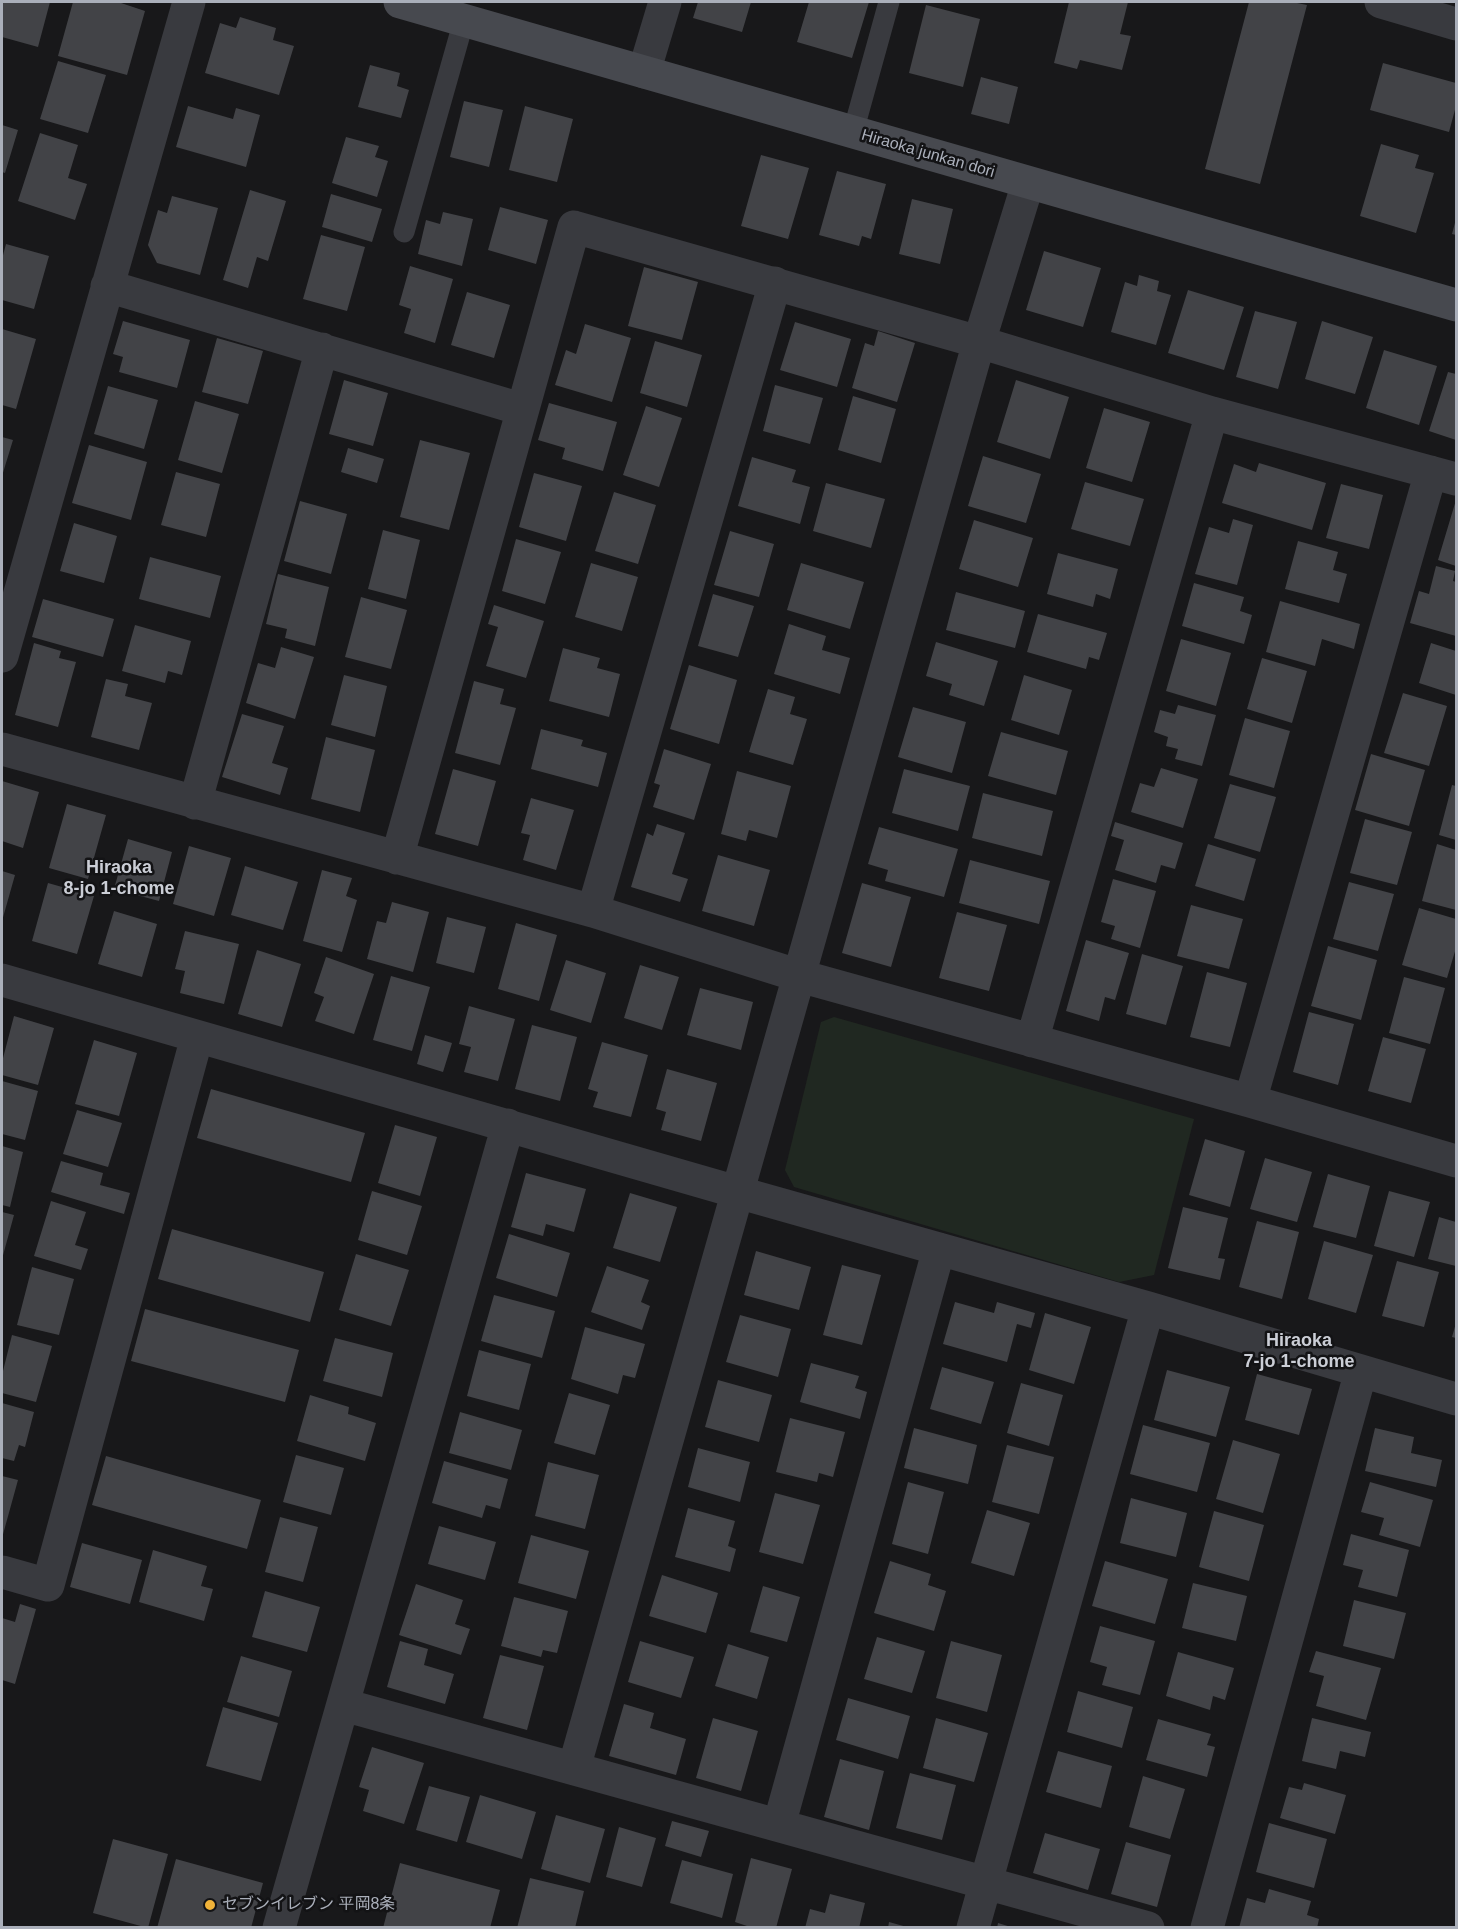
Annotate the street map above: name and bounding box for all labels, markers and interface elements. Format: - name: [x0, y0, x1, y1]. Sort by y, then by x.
- street label: Hiraoka junkan dori: [859, 126, 997, 182]
- district label: Hiraoka 8-jo 1-chome: [63, 857, 175, 900]
- district label: Hiraoka 7-jo 1-chome: [1243, 1330, 1355, 1372]
- place label: セブンイレブン 平岡8条: [222, 1895, 395, 1915]
- marker: セブンイレブン 平岡8条: [203, 1898, 217, 1912]

